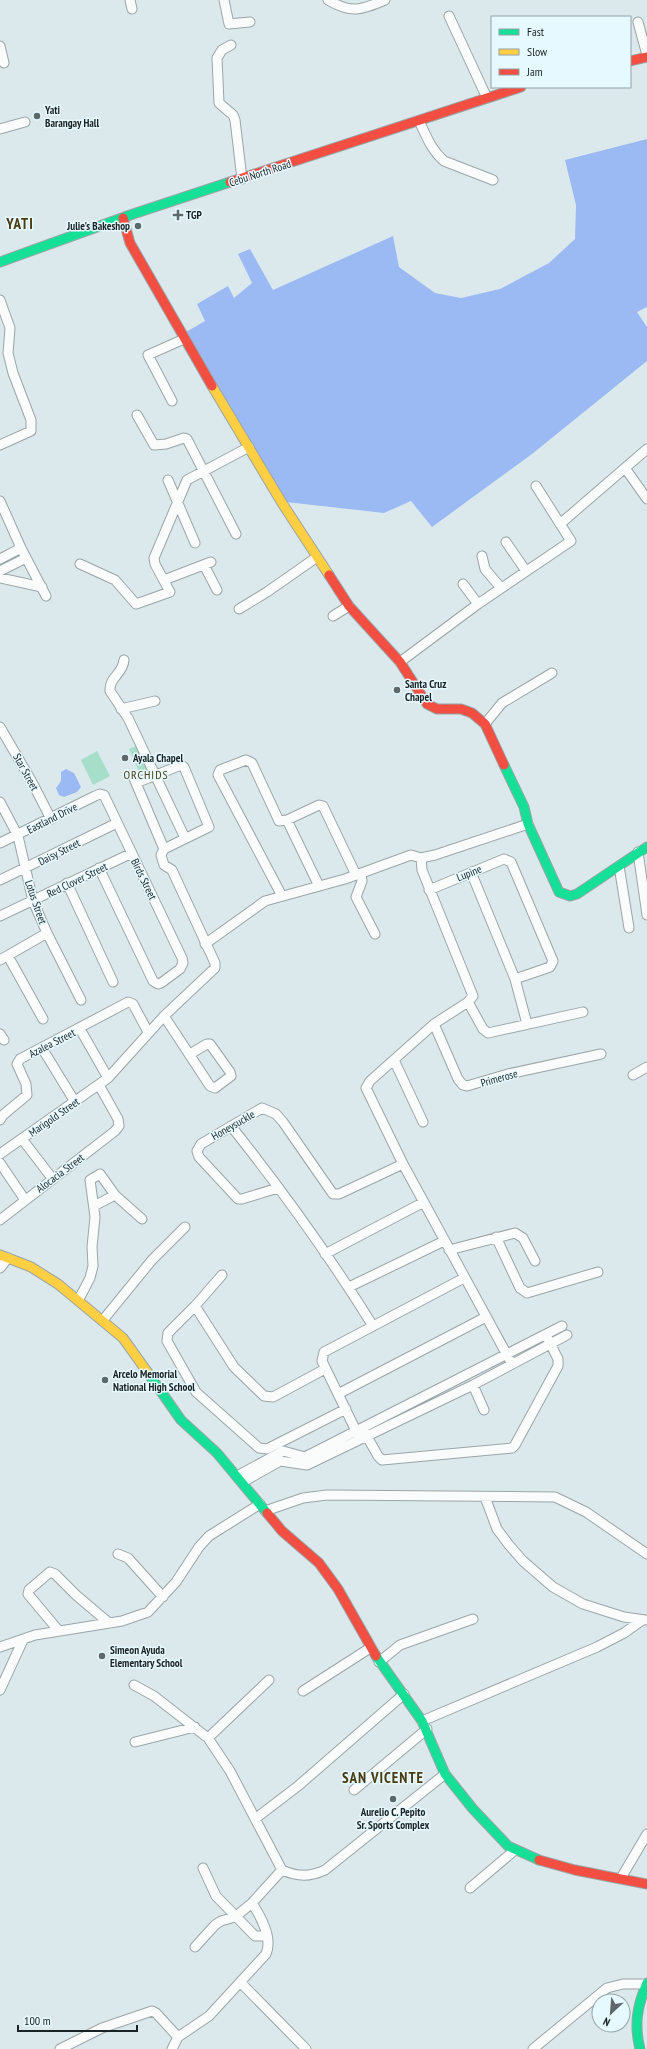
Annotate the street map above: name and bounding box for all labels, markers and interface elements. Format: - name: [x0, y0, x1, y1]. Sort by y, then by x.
- legend: [491, 16, 631, 88]
- text: Fast: [527, 24, 545, 39]
- text: Slow: [527, 44, 548, 59]
- text: Jam: [526, 64, 543, 79]
- place label: Yati Barangay Hall: [44, 103, 99, 130]
- marker: Yati Barangay Hall: [32, 111, 42, 121]
- street label: Cebu North Road: [227, 156, 293, 190]
- place label: TGP: [186, 208, 202, 222]
- marker: TGP: [173, 210, 183, 220]
- district label: YATI: [5, 214, 34, 233]
- place label: Julie's Bakeshop: [66, 219, 130, 233]
- marker: Julie's Bakeshop: [133, 221, 143, 231]
- place label: Santa Cruz Chapel: [405, 677, 446, 704]
- marker: Santa Cruz Chapel: [392, 685, 402, 695]
- street label: Star Street: [10, 751, 42, 793]
- place label: Ayala Chapel: [132, 751, 183, 765]
- marker: Ayala Chapel: [120, 753, 130, 763]
- district label: ORCHIDS: [123, 767, 169, 782]
- street label: Eastland Drive: [24, 799, 80, 837]
- street label: Daisy Street: [36, 836, 82, 868]
- street label: Birds Street: [128, 856, 160, 902]
- street label: Red Clover Street: [44, 859, 110, 901]
- street label: Lupine: [454, 862, 484, 884]
- street label: Lotus Street: [22, 878, 50, 926]
- street label: Azalea Street: [27, 1025, 77, 1061]
- street label: Primerose: [479, 1066, 520, 1090]
- street label: Marigold Street: [26, 1094, 82, 1140]
- street label: Honeysuckle: [209, 1107, 258, 1143]
- street label: Alocacia Street: [33, 1150, 87, 1196]
- place label: Arcelo Memorial National High School: [112, 1367, 195, 1394]
- marker: Arcelo Memorial National High School: [100, 1375, 110, 1385]
- place label: Simeon Ayuda Elementary School: [110, 1643, 183, 1670]
- marker: Simeon Ayuda Elementary School: [97, 1651, 107, 1661]
- district label: SAN VICENTE: [342, 1768, 424, 1787]
- marker: Aurelio C. Pepito Sr. Sports Complex: [388, 1794, 398, 1804]
- place label: Aurelio C. Pepito Sr. Sports Complex: [357, 1805, 429, 1832]
- north arrow: [591, 1993, 631, 2033]
- scale bar: [18, 2007, 137, 2033]
- text: 100 m: [24, 2013, 51, 2028]
- text: N: [601, 2014, 612, 2030]

